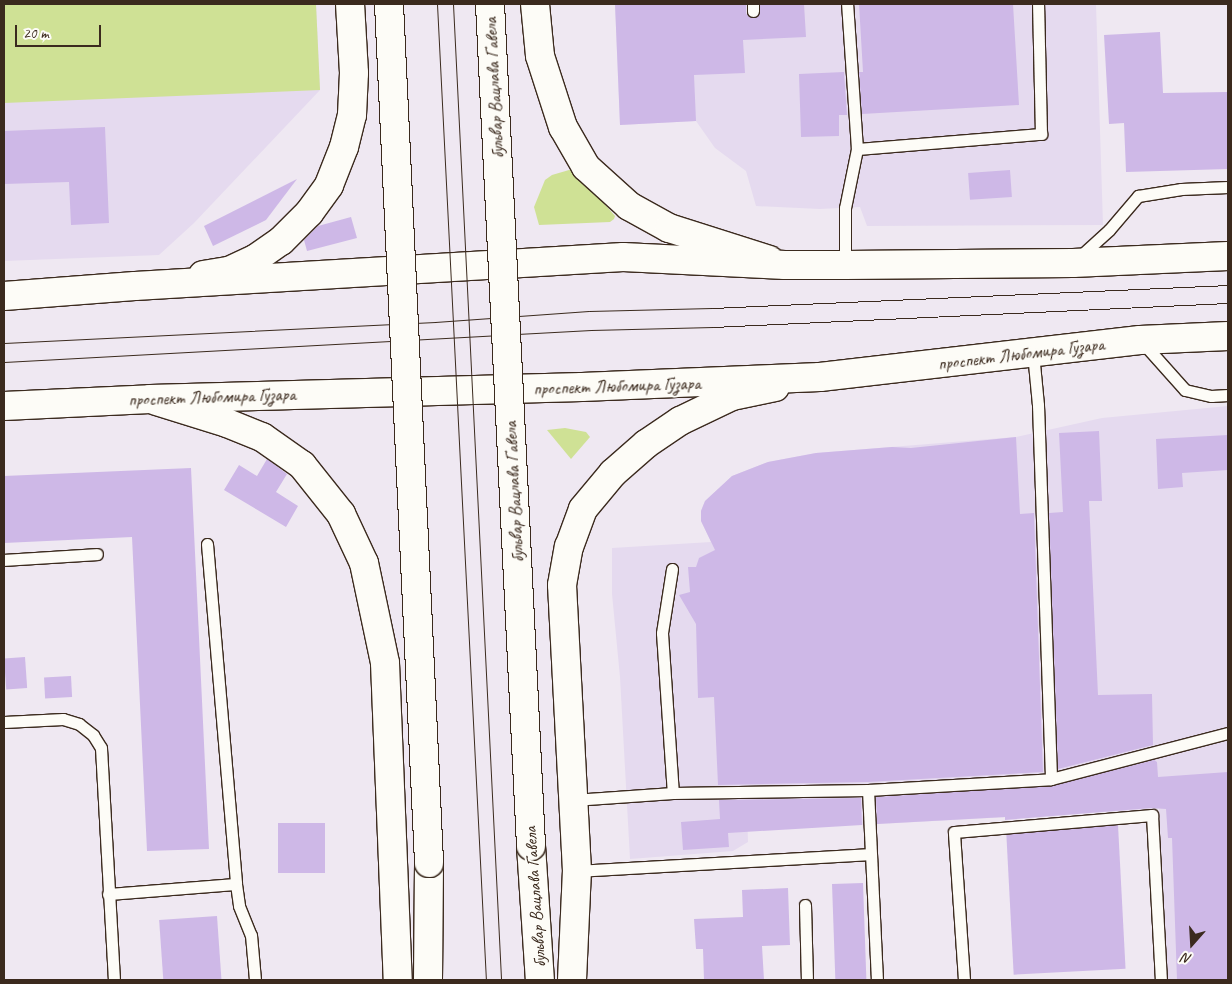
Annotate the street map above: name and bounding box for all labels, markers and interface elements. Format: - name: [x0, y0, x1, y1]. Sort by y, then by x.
- scale bar: [18, 15, 104, 47]
- street label: бульвар Вацлава Гавела: [480, 19, 508, 157]
- text: 20 m: [23, 24, 49, 43]
- street label: проспект Любомира Гузара: [937, 333, 1105, 375]
- street label: проспект Любомира Гузара: [534, 372, 700, 400]
- street label: проспект Любомира Гузара: [129, 383, 295, 411]
- street label: бульвар Вацлава Гавела: [500, 423, 528, 561]
- street label: бульвар Вацлава Гавела: [519, 828, 551, 966]
- north arrow: [1167, 919, 1217, 969]
- text: N: [1180, 949, 1194, 968]

